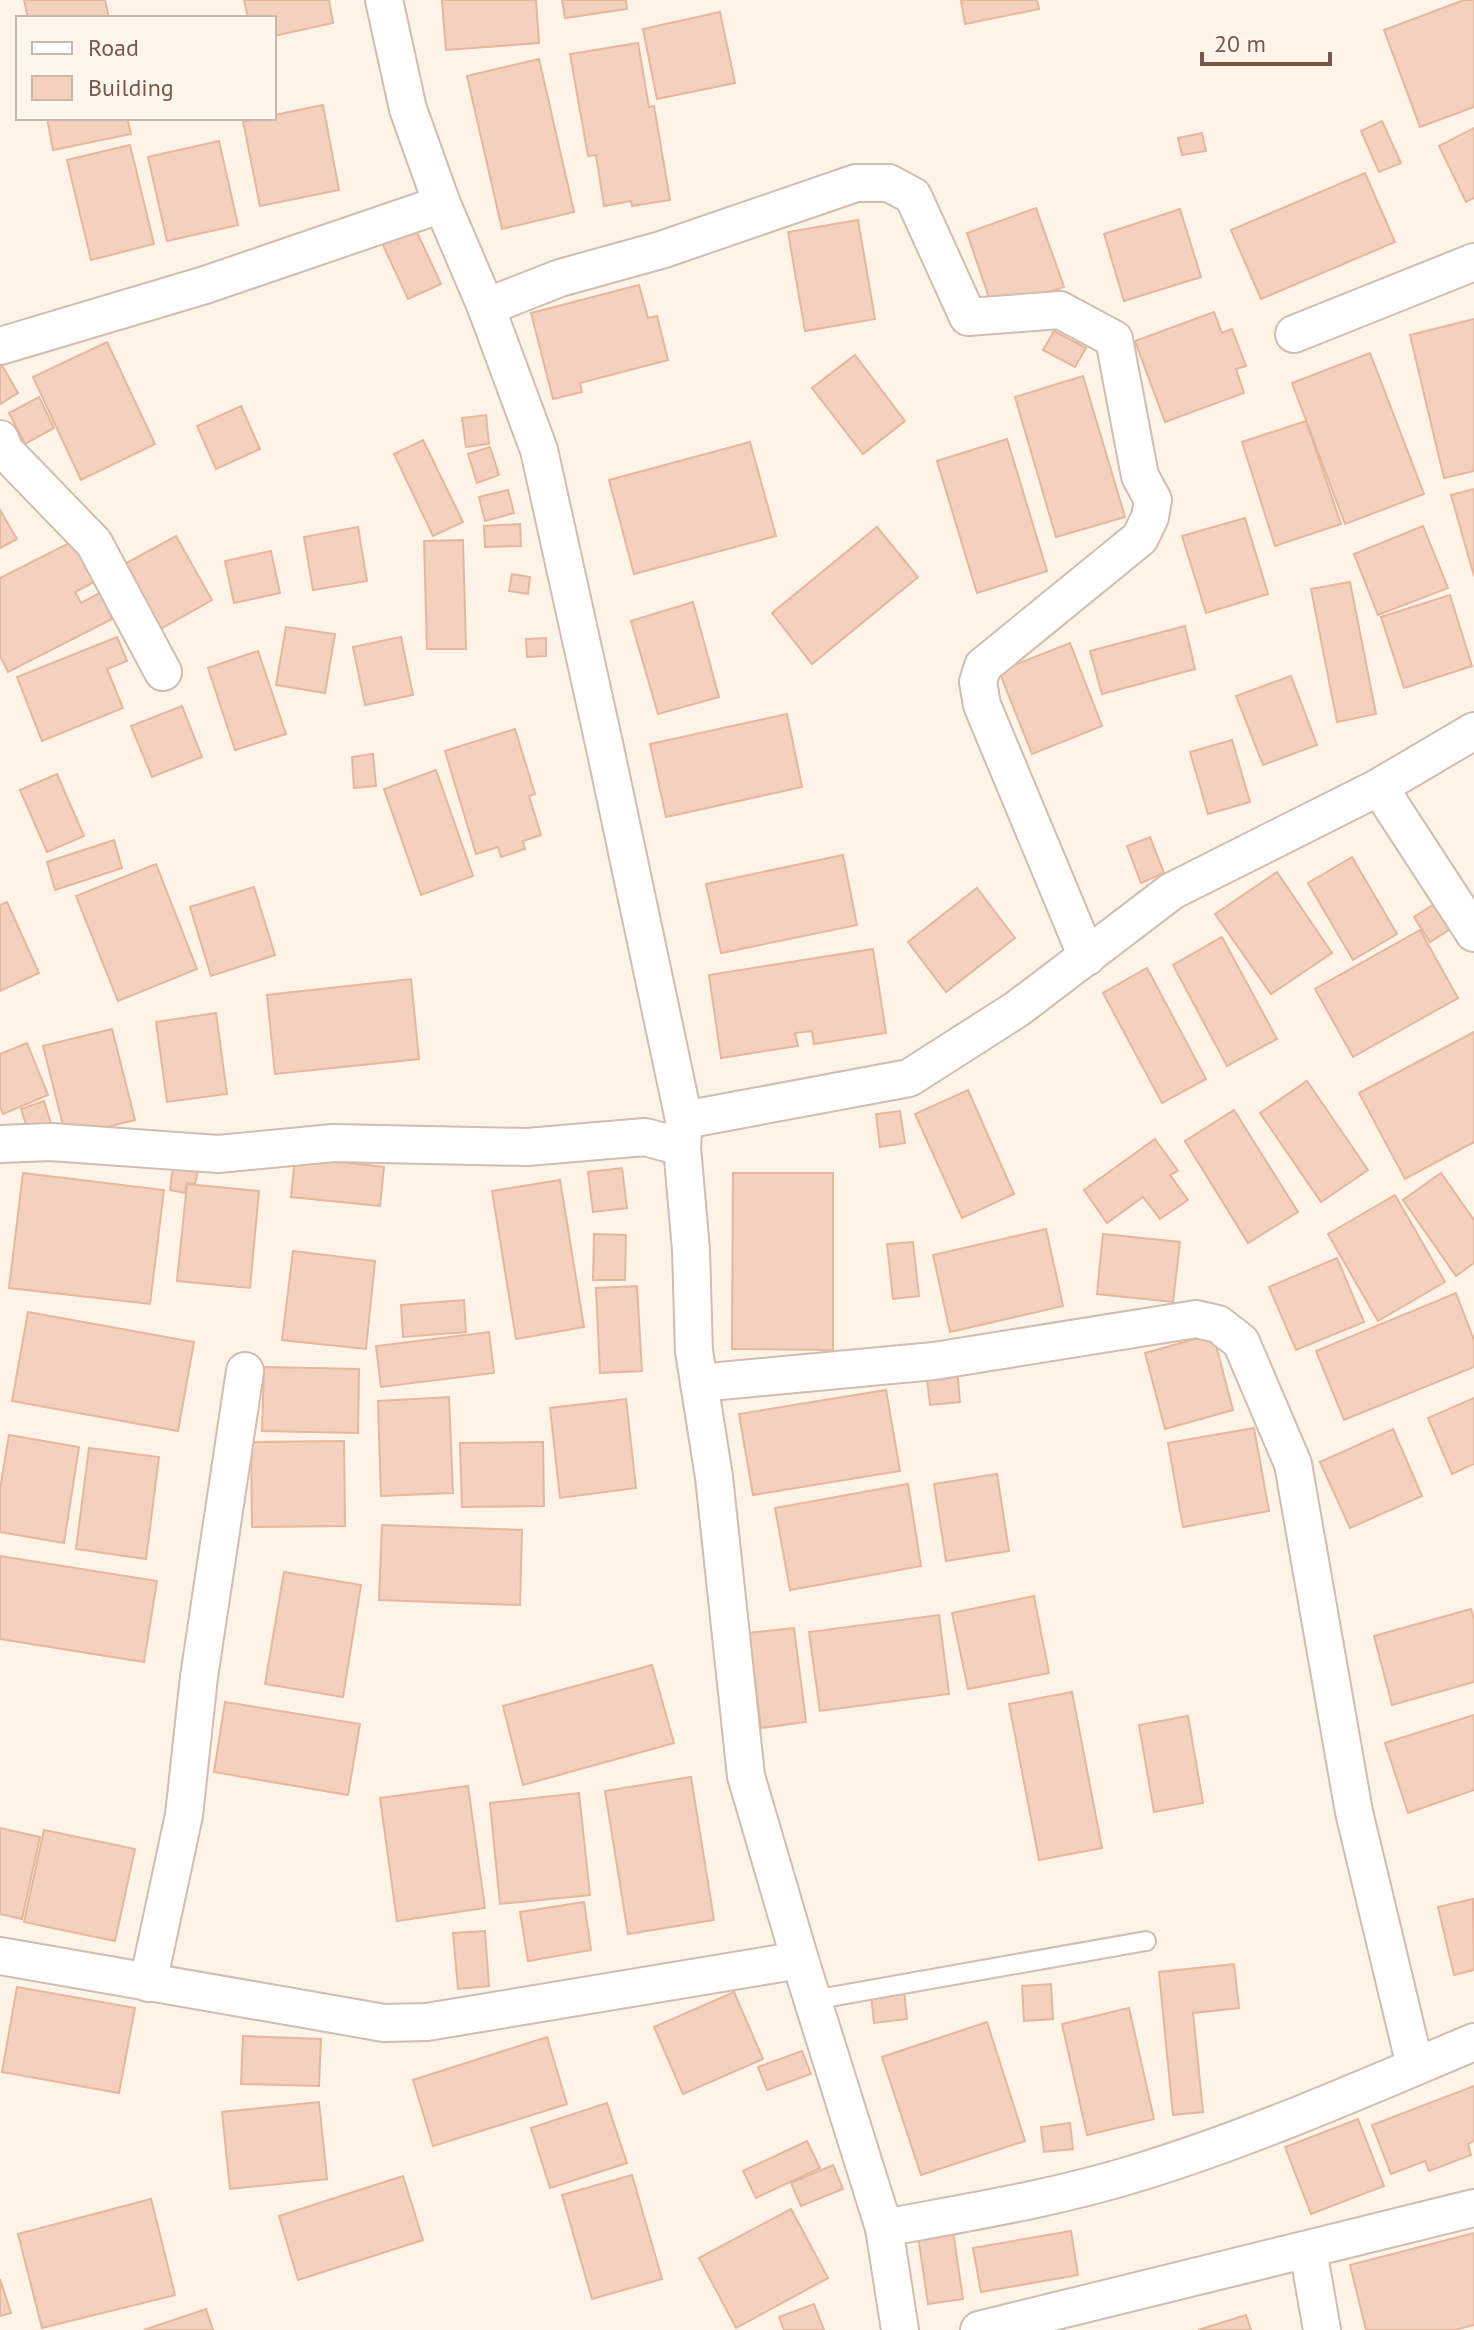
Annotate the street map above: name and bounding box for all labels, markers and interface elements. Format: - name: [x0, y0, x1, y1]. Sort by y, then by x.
- legend: [16, 16, 276, 120]
- scale bar: [1202, 16, 1330, 66]
- text: 20 m: [1214, 28, 1266, 59]
- text: Road: [88, 32, 139, 63]
- text: Building: [88, 72, 174, 103]

